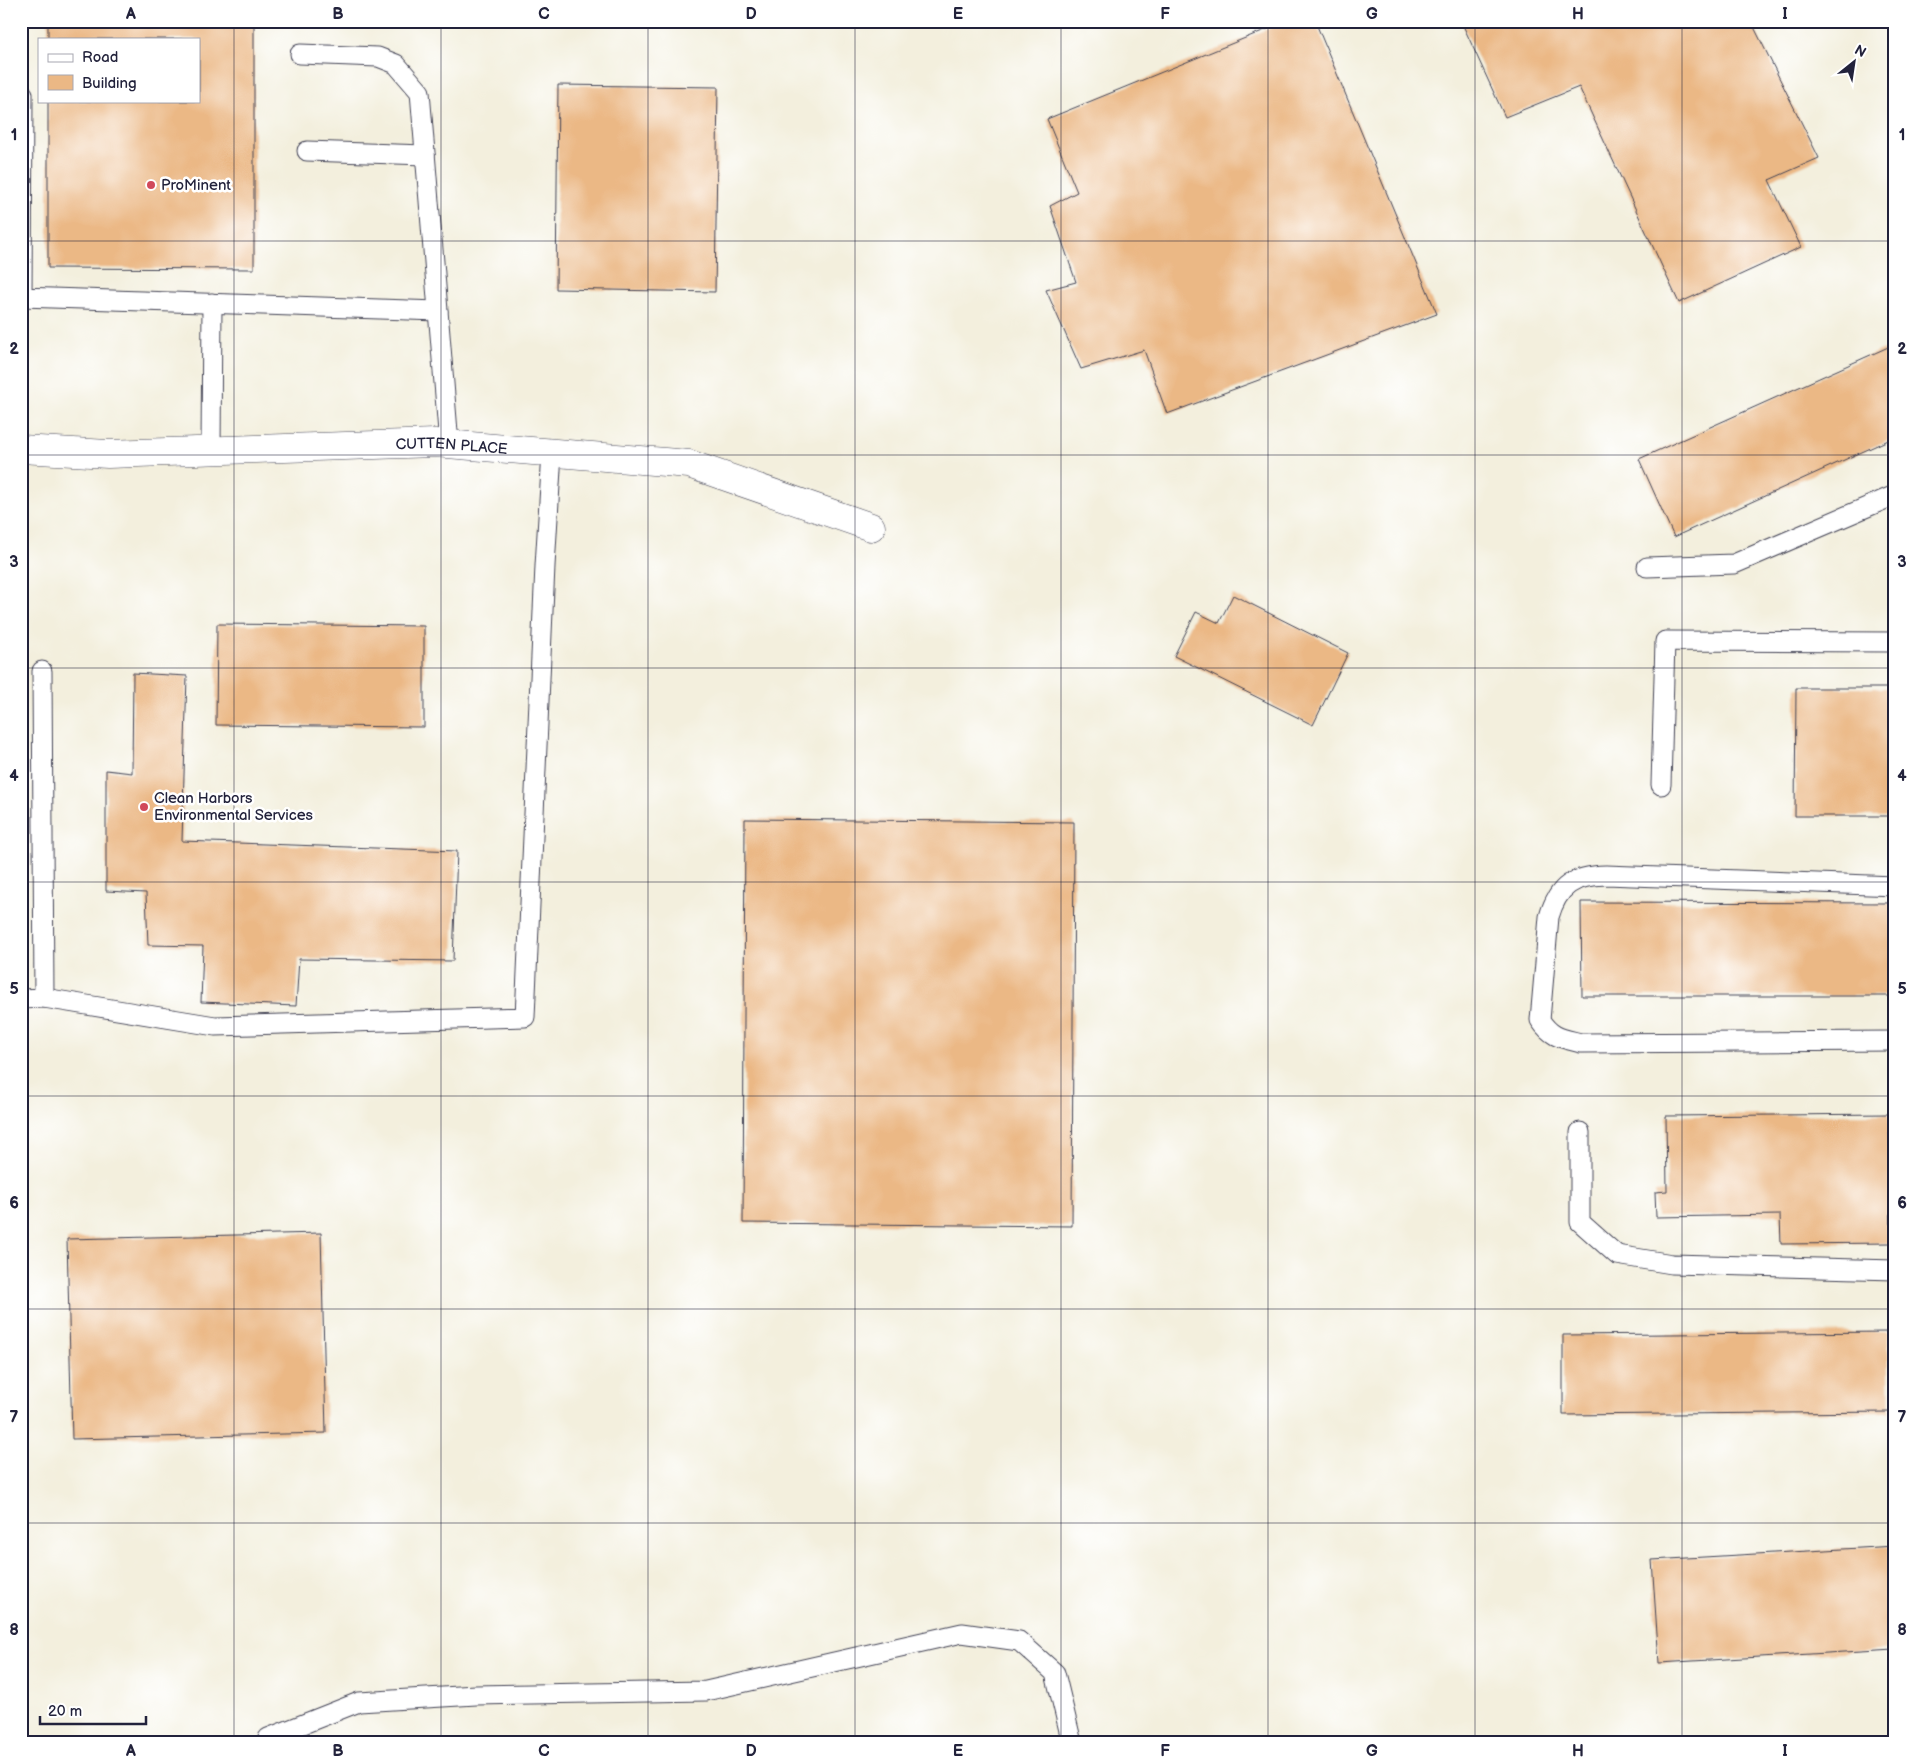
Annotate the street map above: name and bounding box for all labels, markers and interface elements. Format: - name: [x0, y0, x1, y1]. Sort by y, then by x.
- text: A: [125, 5, 136, 24]
- text: B: [332, 5, 344, 24]
- text: C: [538, 5, 550, 24]
- text: D: [745, 5, 757, 24]
- text: E: [953, 5, 963, 24]
- text: F: [1160, 5, 1170, 24]
- text: G: [1366, 5, 1378, 24]
- text: H: [1572, 5, 1584, 24]
- text: I: [1782, 5, 1788, 24]
- legend: [38, 38, 200, 102]
- north arrow: [1828, 38, 1878, 88]
- text: N: [1851, 41, 1869, 61]
- text: Road: [82, 48, 118, 67]
- text: Building: [82, 74, 137, 93]
- text: 1: [11, 126, 17, 145]
- text: 1: [1899, 126, 1905, 145]
- place label: ProMinent: [161, 176, 231, 195]
- marker: ProMinent: [145, 179, 157, 191]
- text: 2: [9, 340, 19, 359]
- text: 2: [1897, 340, 1907, 359]
- street label: CUTTEN PLACE: [395, 434, 508, 459]
- text: 3: [9, 553, 19, 572]
- text: 3: [1897, 553, 1907, 572]
- text: 4: [9, 767, 19, 786]
- text: 4: [1897, 767, 1907, 786]
- place label: Clean Harbors Environmental Services: [154, 789, 314, 825]
- marker: Clean Harbors Environmental Services: [138, 801, 150, 813]
- text: 5: [9, 980, 19, 999]
- text: 5: [1897, 980, 1907, 999]
- text: 6: [9, 1194, 19, 1213]
- text: 6: [1897, 1194, 1907, 1213]
- text: 7: [10, 1408, 19, 1427]
- text: 7: [1898, 1408, 1907, 1427]
- text: 8: [9, 1621, 19, 1640]
- text: 8: [1897, 1621, 1907, 1640]
- scale bar: [40, 1694, 146, 1726]
- text: 20 m: [48, 1702, 82, 1721]
- text: A: [125, 1742, 136, 1761]
- text: B: [332, 1742, 344, 1761]
- text: C: [538, 1742, 550, 1761]
- text: D: [745, 1742, 757, 1761]
- text: E: [953, 1742, 963, 1761]
- text: F: [1160, 1742, 1170, 1761]
- text: G: [1366, 1742, 1378, 1761]
- text: H: [1572, 1742, 1584, 1761]
- text: I: [1782, 1742, 1788, 1761]

